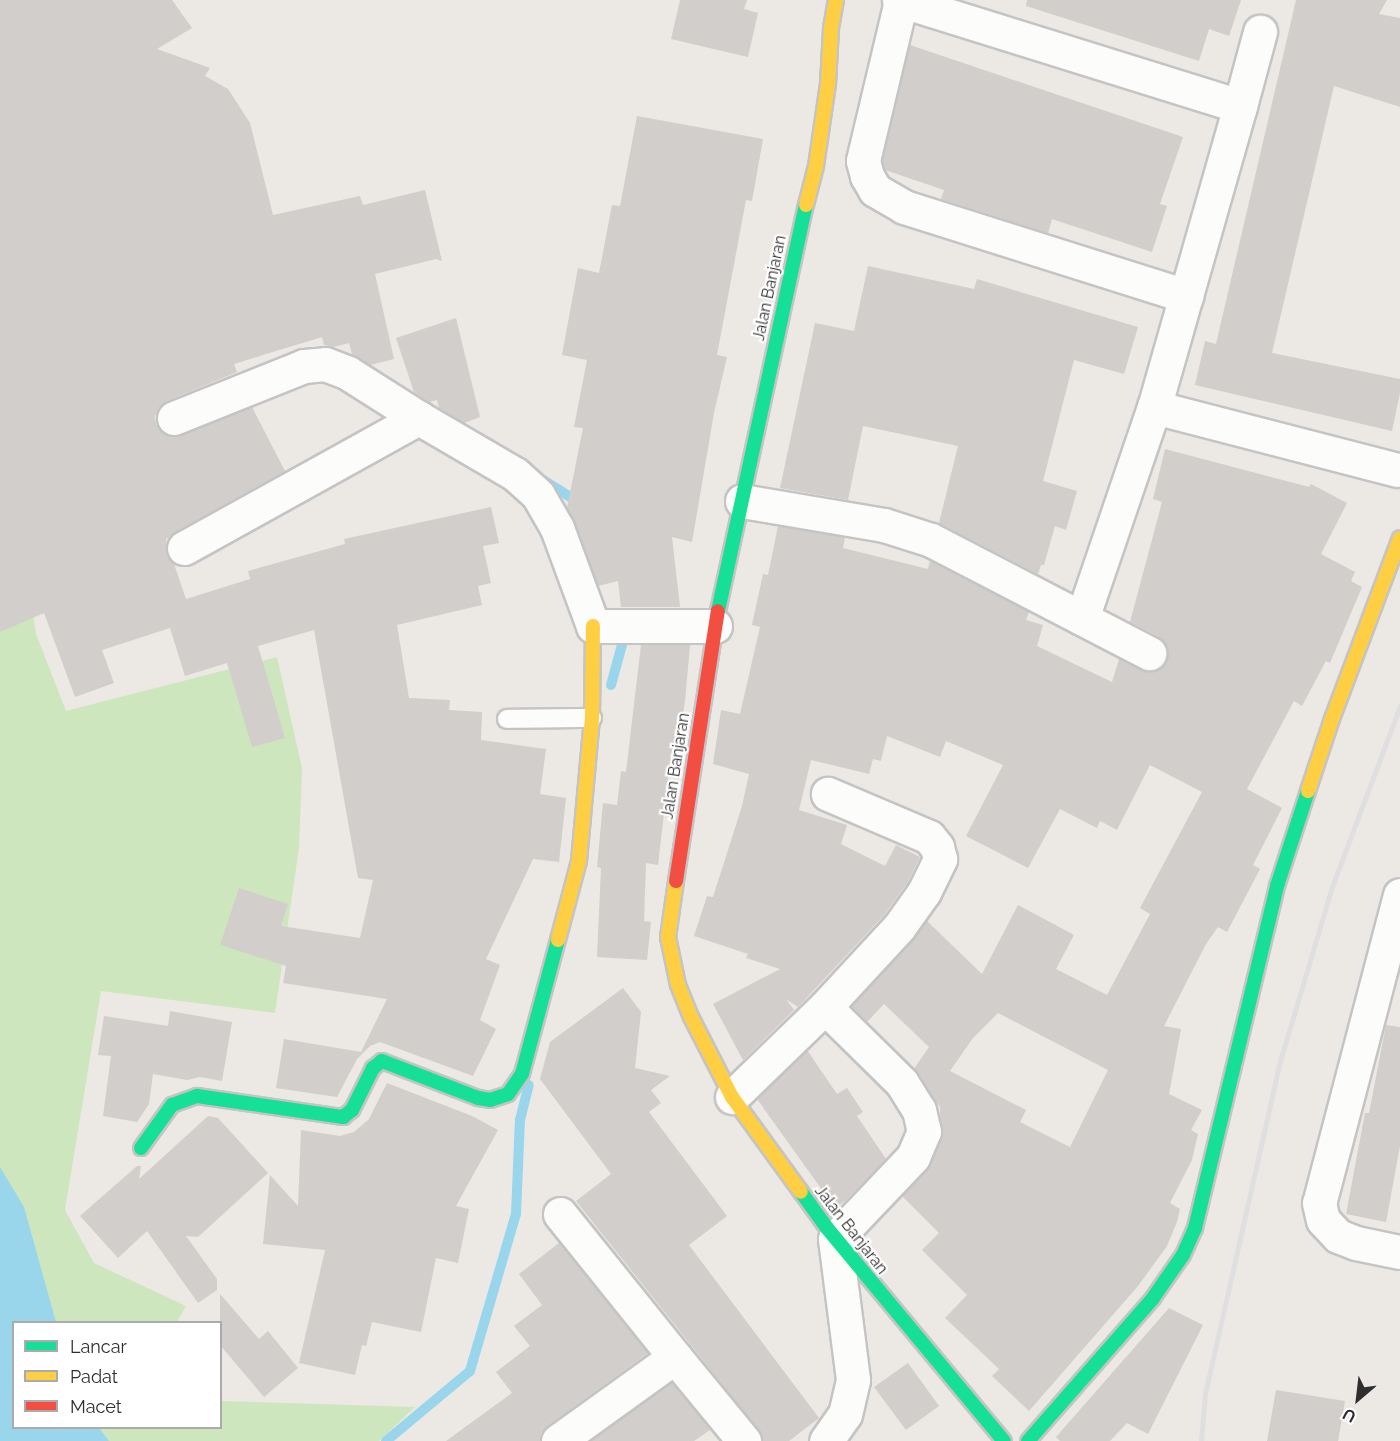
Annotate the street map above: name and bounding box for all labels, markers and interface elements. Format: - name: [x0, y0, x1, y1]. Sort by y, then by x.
- street label: Jalan Banjaran: [749, 233, 791, 343]
- street label: Jalan Banjaran: [658, 711, 694, 821]
- street label: Jalan Banjaran: [810, 1182, 892, 1278]
- legend: [12, 1321, 222, 1429]
- text: Lancar: [70, 1336, 127, 1357]
- text: Padat: [70, 1366, 118, 1387]
- north arrow: [1328, 1369, 1388, 1429]
- text: Macet: [70, 1396, 122, 1417]
- text: U: [1340, 1404, 1359, 1427]

